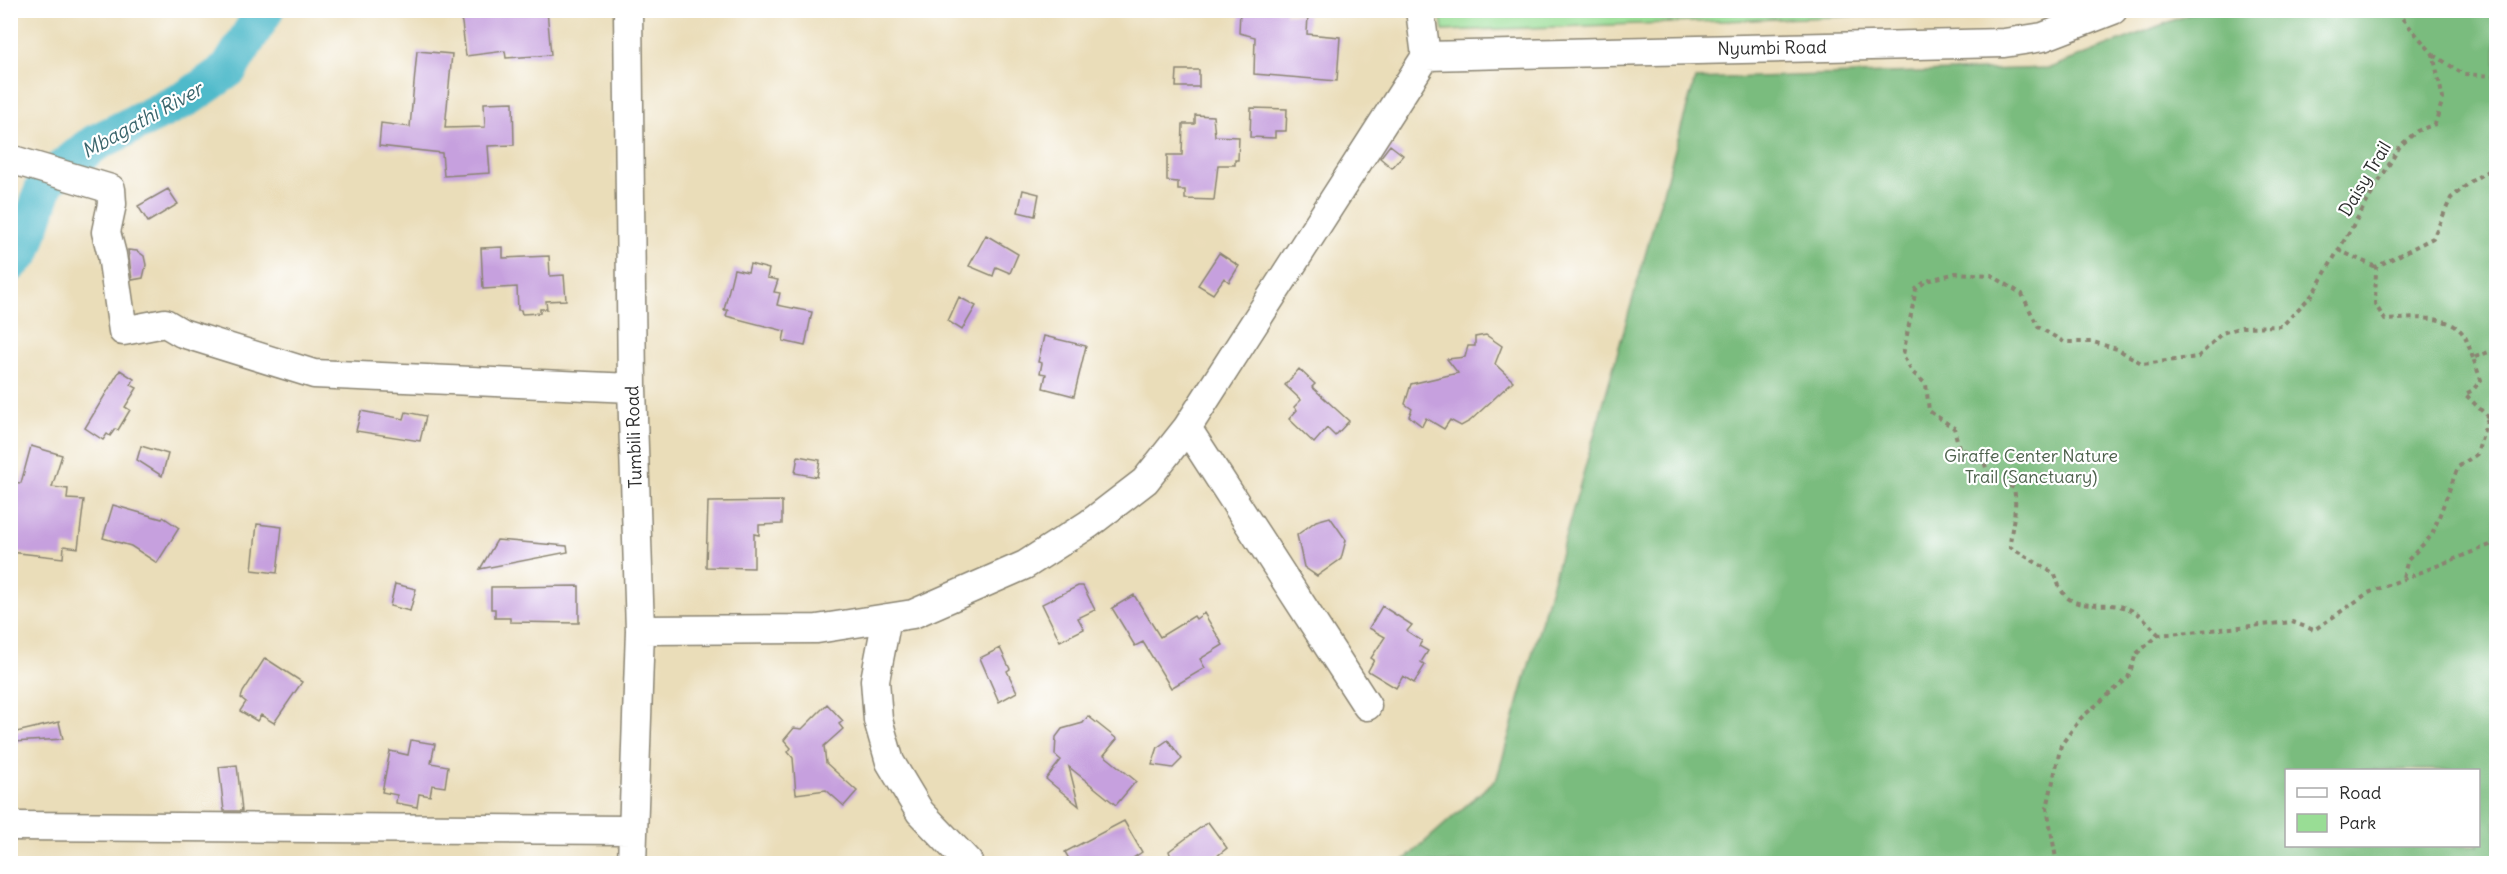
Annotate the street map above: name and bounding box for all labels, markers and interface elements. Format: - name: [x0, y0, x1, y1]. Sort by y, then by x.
- street label: Nyumbi Road: [1717, 35, 1827, 60]
- water label: Mbagathi River: [77, 75, 209, 163]
- street label: Daisy Trail: [2333, 137, 2396, 220]
- street label: Tumbili Road: [620, 385, 647, 489]
- park label: Giraffe Center Nature Trail (Sanctuary): [1944, 444, 2118, 488]
- legend: [2285, 769, 2480, 847]
- text: Road: [2339, 781, 2382, 804]
- text: Park: [2339, 811, 2376, 834]

